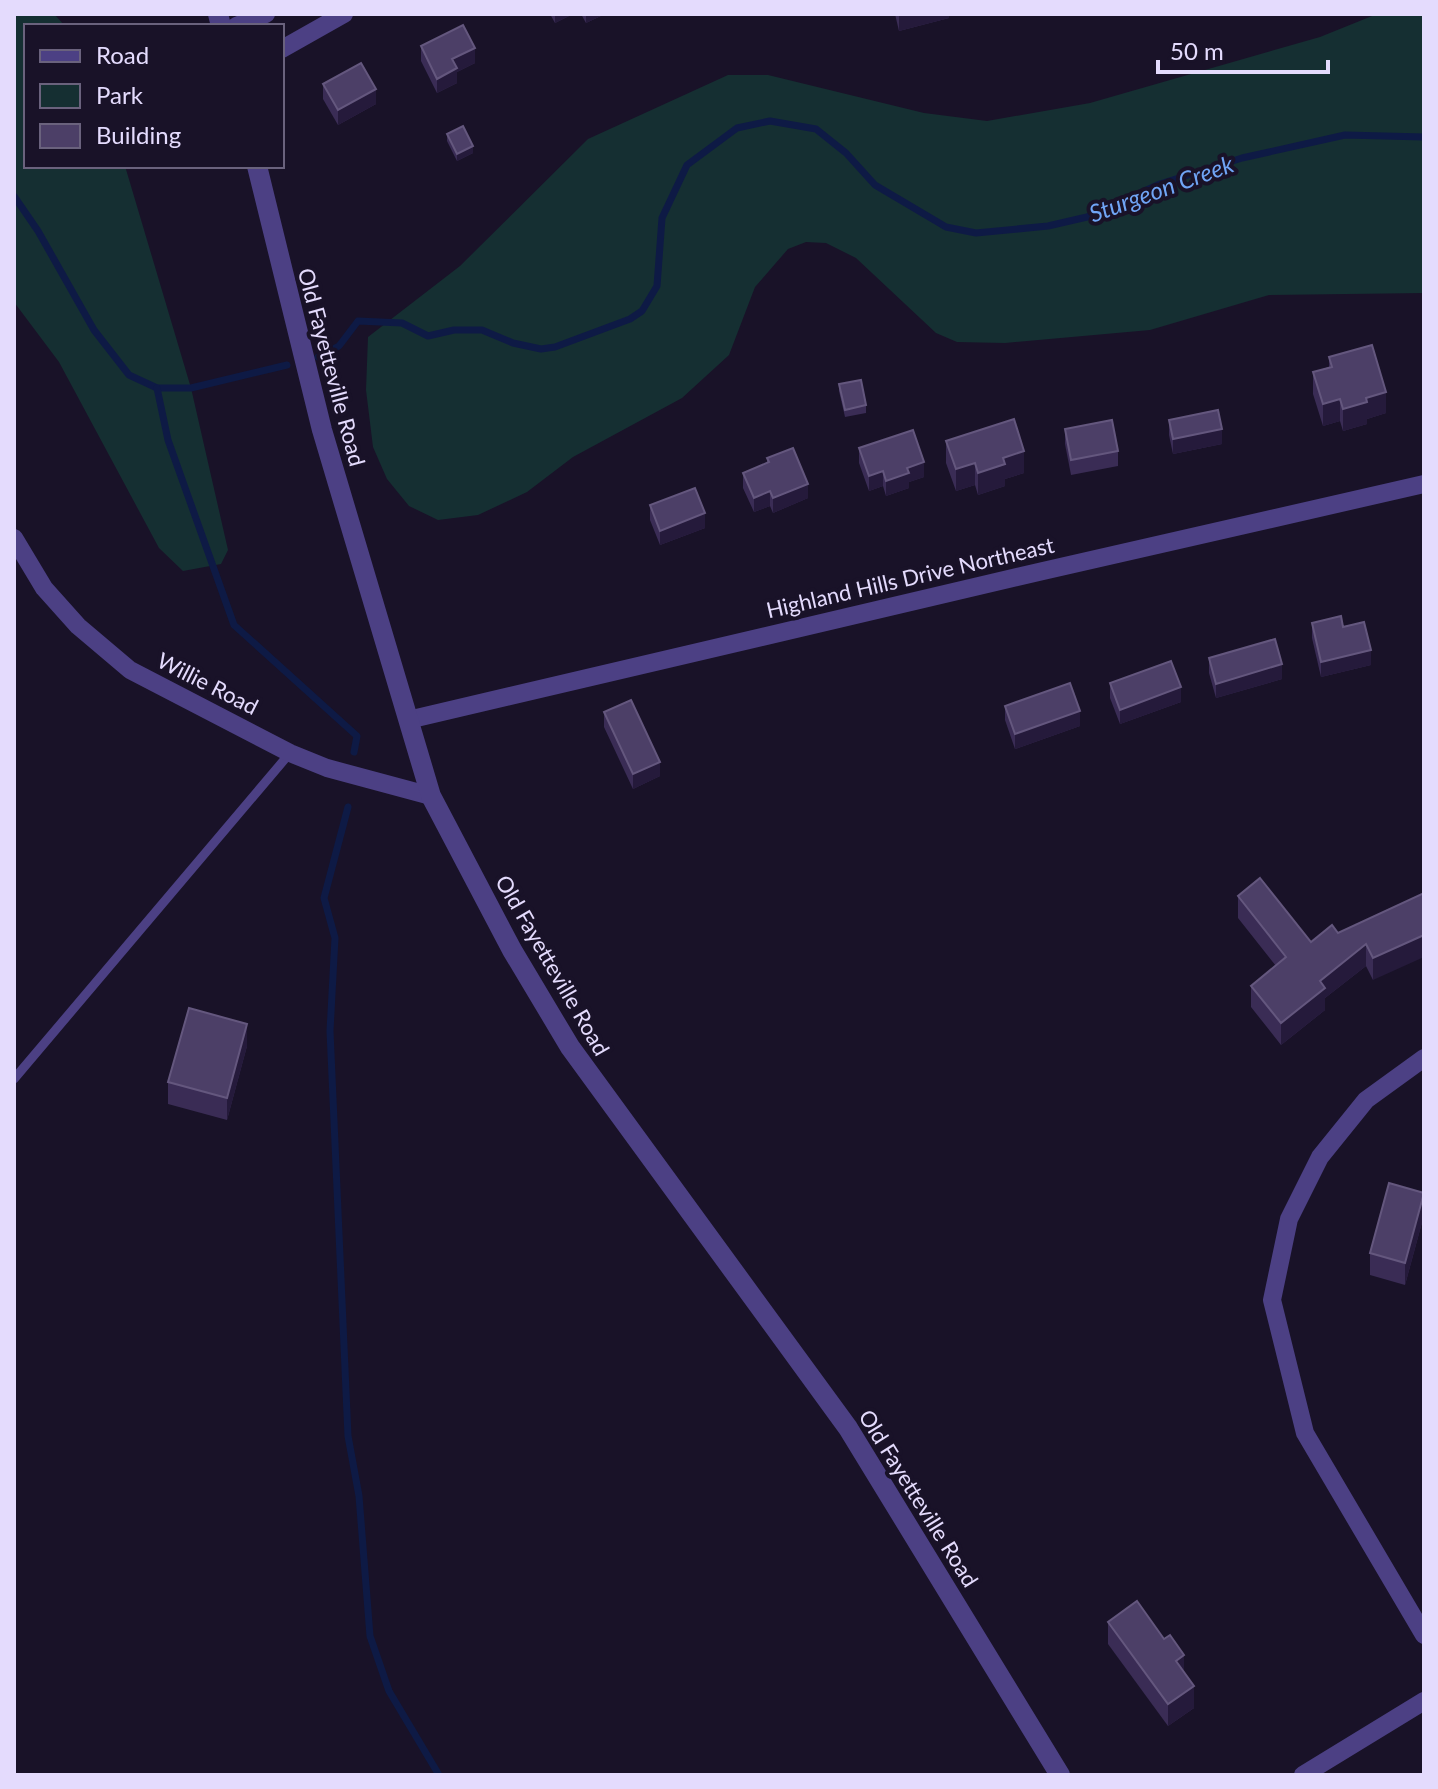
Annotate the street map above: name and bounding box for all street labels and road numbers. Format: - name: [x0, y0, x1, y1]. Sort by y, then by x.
- street label: Old Fayetteville Road: [293, 265, 371, 469]
- street label: Highland Hills Drive Northeast: [763, 531, 1057, 623]
- street label: Willie Road: [153, 646, 263, 720]
- street label: Old Fayetteville Road: [490, 870, 616, 1060]
- street label: Old Fayetteville Road: [853, 1404, 985, 1592]

